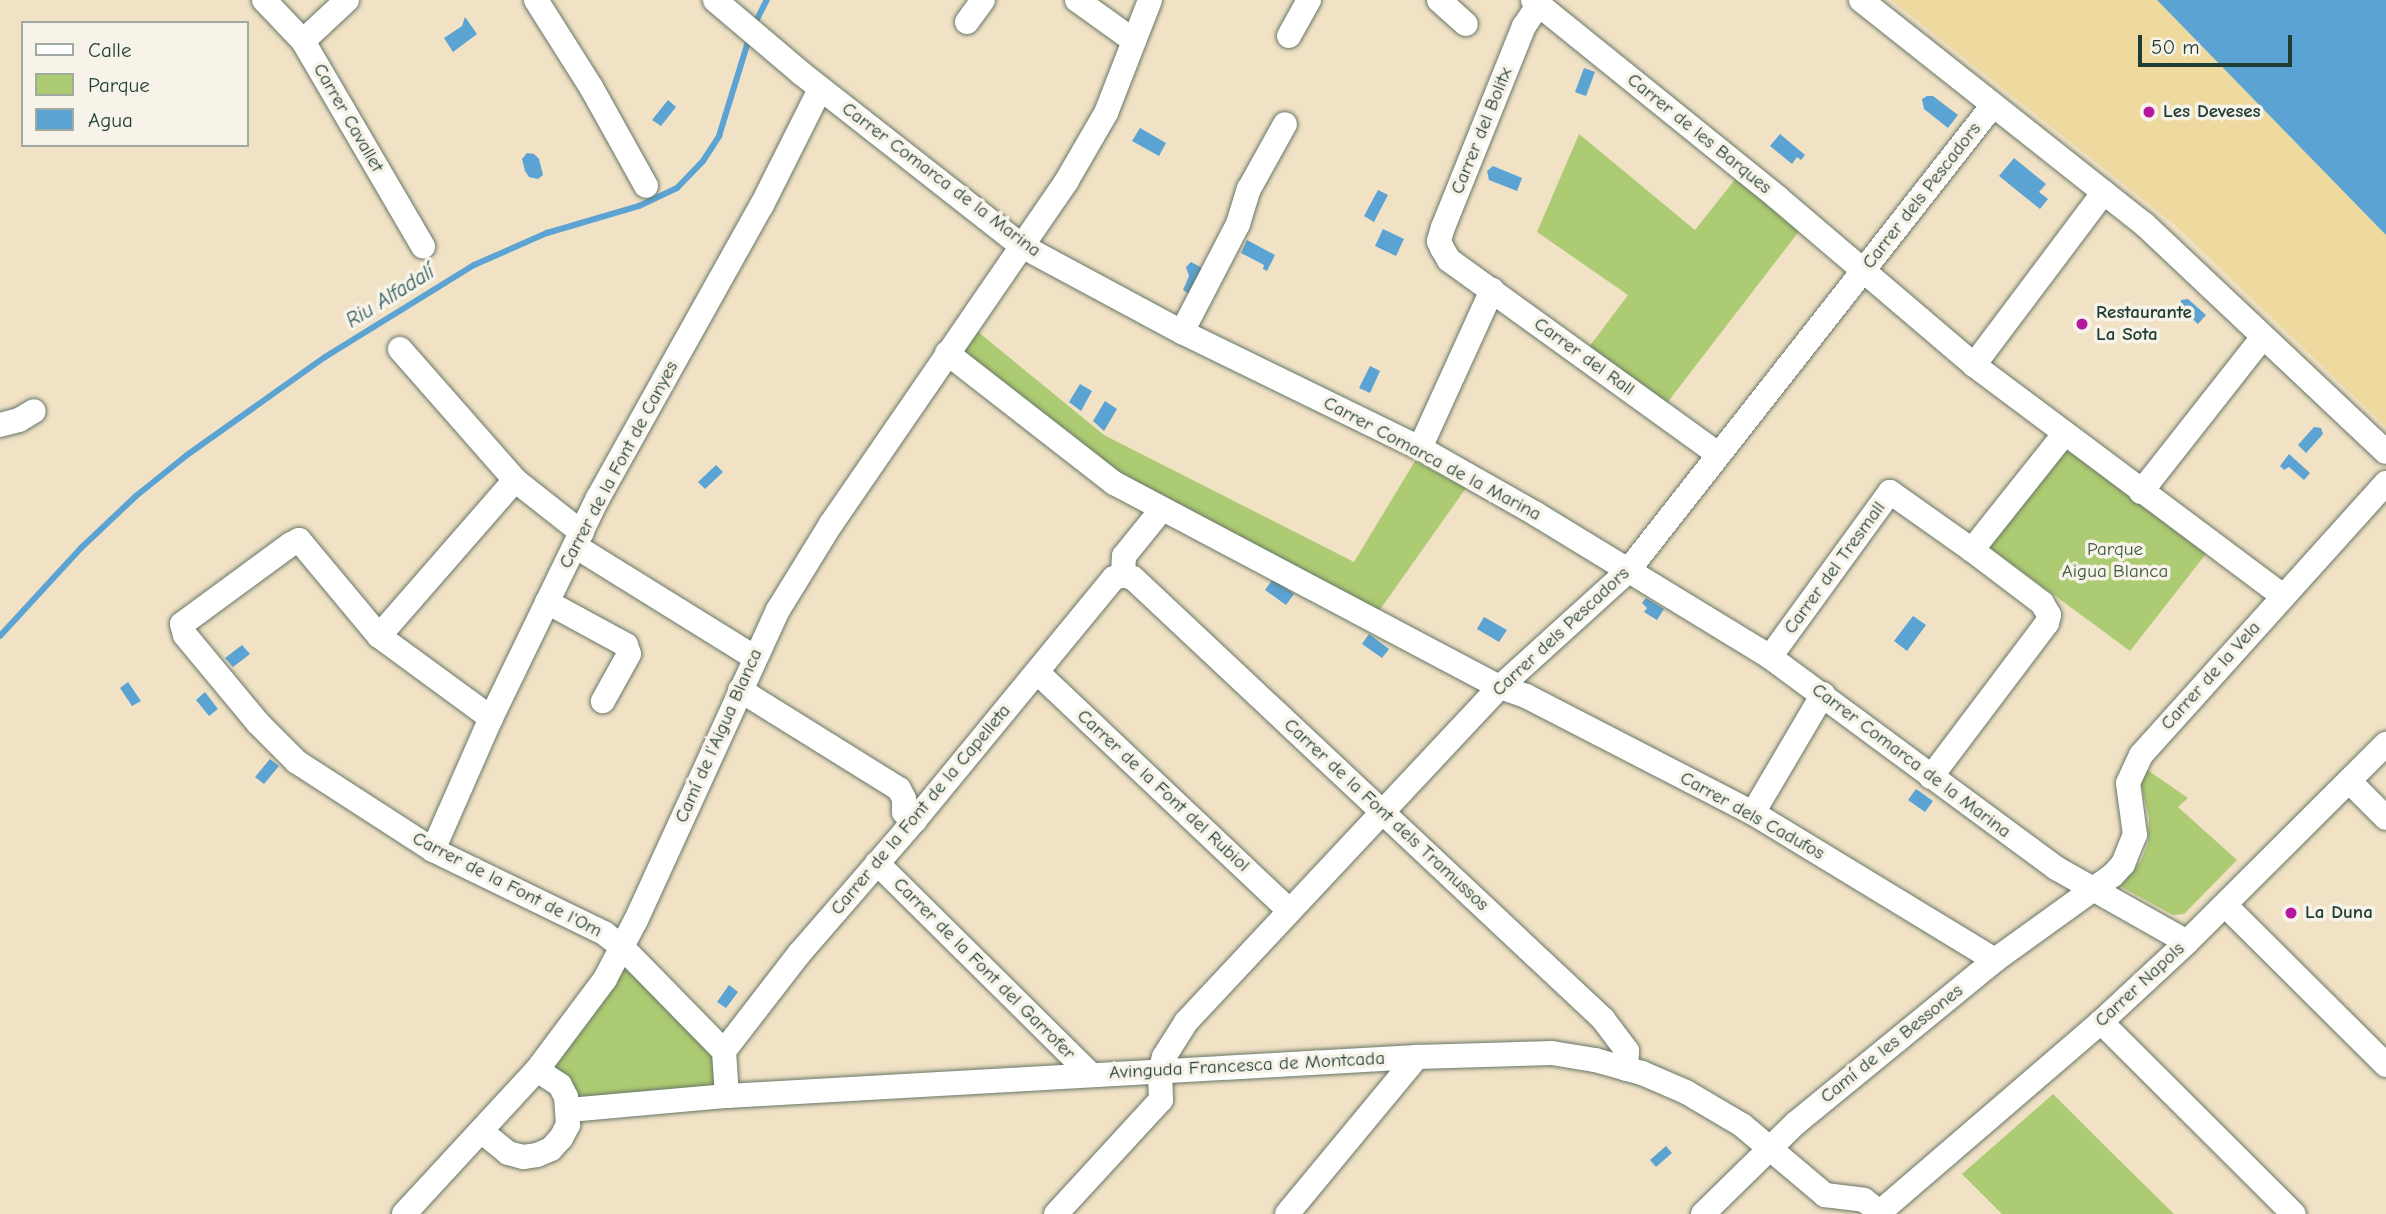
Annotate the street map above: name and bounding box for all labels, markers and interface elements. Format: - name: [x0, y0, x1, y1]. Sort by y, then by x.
- legend: [21, 21, 248, 147]
- scale bar: [2141, 21, 2295, 65]
- text: 50 m: [2151, 35, 2200, 59]
- text: Calle: [88, 38, 131, 62]
- street label: Carrer Cavallet: [308, 60, 388, 176]
- street label: Carrer del Bolitx: [1446, 64, 1518, 198]
- street label: Carrer de les Barques: [1622, 69, 1776, 199]
- text: Parque: [88, 73, 150, 97]
- street label: Carrer Comarca de la Marina: [837, 98, 1045, 262]
- place label: Les Deveses: [2163, 101, 2261, 123]
- marker: Les Deveses: [2141, 104, 2157, 120]
- text: Agua: [88, 108, 133, 132]
- street label: Carrer dels Pescadors: [1858, 118, 1986, 274]
- water label: Riu Alfadalí: [341, 259, 439, 333]
- place label: Restaurante La Sota: [2096, 302, 2192, 346]
- street label: Carrer del Rall: [1529, 313, 1639, 401]
- marker: Restaurante La Sota: [2074, 316, 2090, 332]
- street label: Carrer de la Font de Canyes: [555, 357, 683, 573]
- street label: Carrer Comarca de la Marina: [1319, 392, 1545, 526]
- street label: Carrer del Tresmall: [1779, 497, 1891, 639]
- park label: Parque Aigua Blanca: [2062, 539, 2168, 583]
- street label: Carrer dels Pescadors: [1488, 563, 1634, 701]
- street label: Carrer de la Vela: [2156, 617, 2266, 735]
- street label: Camí de l’Aigua Blanca: [670, 646, 768, 826]
- street label: Carrer Comarca de la Marina: [1807, 679, 2015, 843]
- street label: Carrer de la Font de la Capelleta: [826, 700, 1016, 920]
- street label: Carrer de la Font del Rubiol: [1072, 705, 1254, 877]
- street label: Carrer de la Font dels Tramussos: [1279, 714, 1493, 916]
- street label: Carrer dels Cadufos: [1676, 767, 1828, 865]
- street label: Carrer de la Font de l'Om: [408, 827, 606, 943]
- street label: Carrer de la Font del Garrofer: [888, 873, 1080, 1065]
- place label: La Duna: [2305, 902, 2373, 924]
- marker: La Duna: [2283, 905, 2299, 921]
- street label: Carrer Napols: [2090, 938, 2190, 1032]
- street label: Camí de les Bessones: [1816, 980, 1968, 1108]
- street label: Avinguda Francesca de Montcada: [1108, 1047, 1386, 1085]

